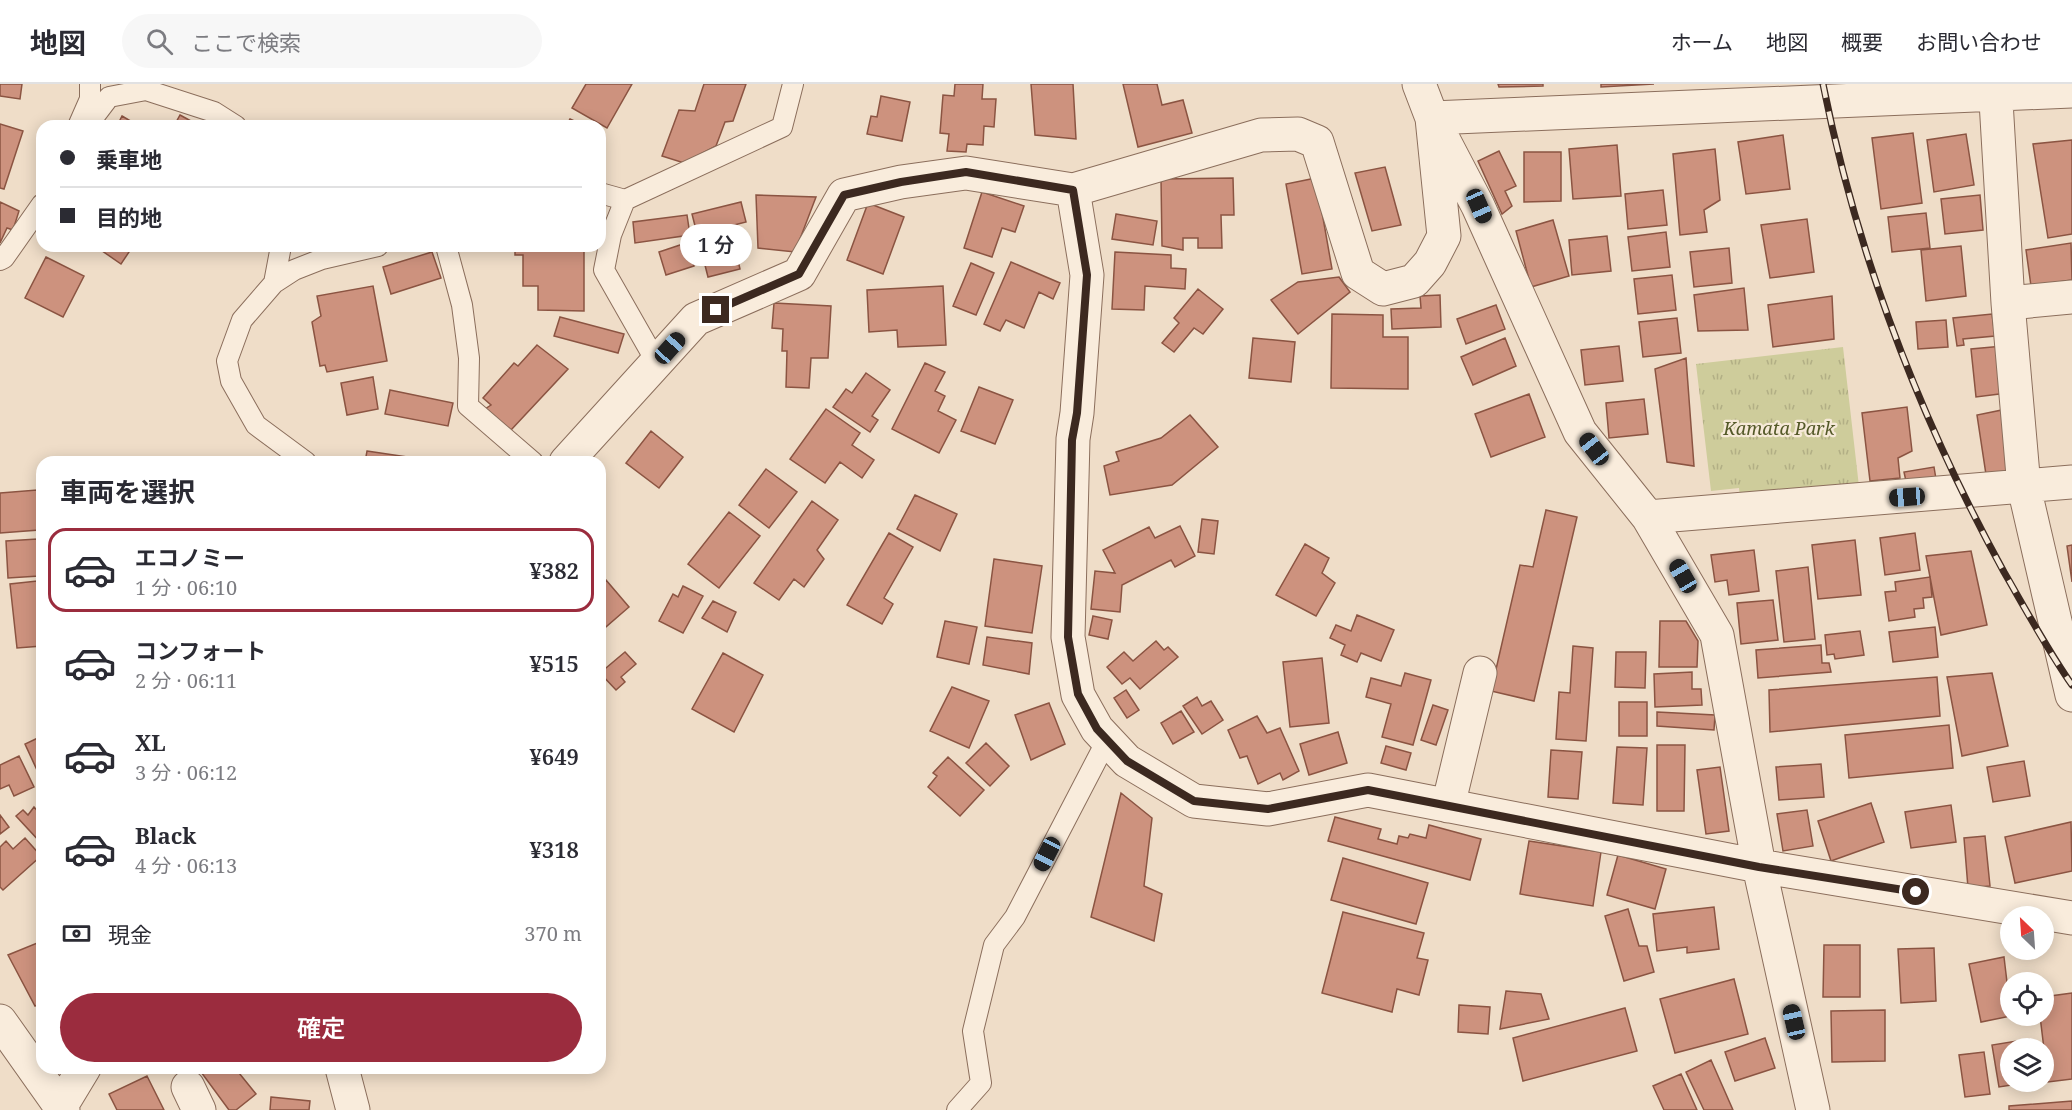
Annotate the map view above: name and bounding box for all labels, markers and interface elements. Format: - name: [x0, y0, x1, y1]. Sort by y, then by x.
- search box: [122, 14, 542, 68]
- text: 地図: [30, 23, 86, 61]
- icon: search: [143, 25, 176, 58]
- text: ここで検索: [191, 27, 301, 57]
- text: ホーム: [1671, 28, 1733, 56]
- text: 地図: [1766, 28, 1808, 56]
- text: 概要: [1841, 28, 1883, 56]
- text: お問い合わせ: [1916, 28, 2042, 56]
- text: 乗車地: [96, 144, 162, 174]
- car: [1463, 186, 1495, 226]
- text: 目的地: [96, 202, 162, 232]
- callout: 1 分: [680, 223, 752, 265]
- text: 1 分: [698, 231, 734, 258]
- route end: [702, 296, 729, 323]
- car: [651, 329, 689, 367]
- park label: Kamata Park: [1722, 416, 1836, 440]
- car: [1576, 429, 1612, 469]
- text: 車両を選択: [60, 473, 195, 510]
- car: [1888, 487, 1926, 507]
- text: エコノミー: [135, 542, 245, 572]
- icon: car: [63, 543, 117, 597]
- text: ¥382: [529, 555, 579, 585]
- car: [1666, 556, 1700, 596]
- text: 1 分 · 06:10: [135, 574, 237, 601]
- text: コンフォート: [135, 635, 266, 665]
- icon: car: [63, 636, 117, 690]
- text: ¥515: [529, 648, 579, 678]
- text: 2 分 · 06:11: [135, 667, 237, 694]
- text: XL: [135, 727, 166, 757]
- icon: car: [63, 729, 117, 783]
- text: ¥649: [529, 741, 579, 771]
- text: 3 分 · 06:12: [135, 759, 237, 786]
- text: Black: [135, 820, 196, 850]
- icon: car: [63, 822, 117, 876]
- text: ¥318: [529, 834, 579, 864]
- car: [1031, 834, 1063, 874]
- text: 4 分 · 06:13: [135, 852, 237, 879]
- route start: [1902, 878, 1929, 905]
- north arrow: [2000, 906, 2054, 960]
- map controls: [2000, 906, 2054, 1092]
- icon: cash: [60, 917, 93, 950]
- text: 現金: [108, 919, 152, 949]
- text: 370 m: [524, 920, 582, 947]
- button: locate: [2000, 972, 2054, 1026]
- button: 確定: [60, 993, 582, 1062]
- car: [1781, 1002, 1807, 1042]
- button: layers: [2000, 1038, 2054, 1092]

